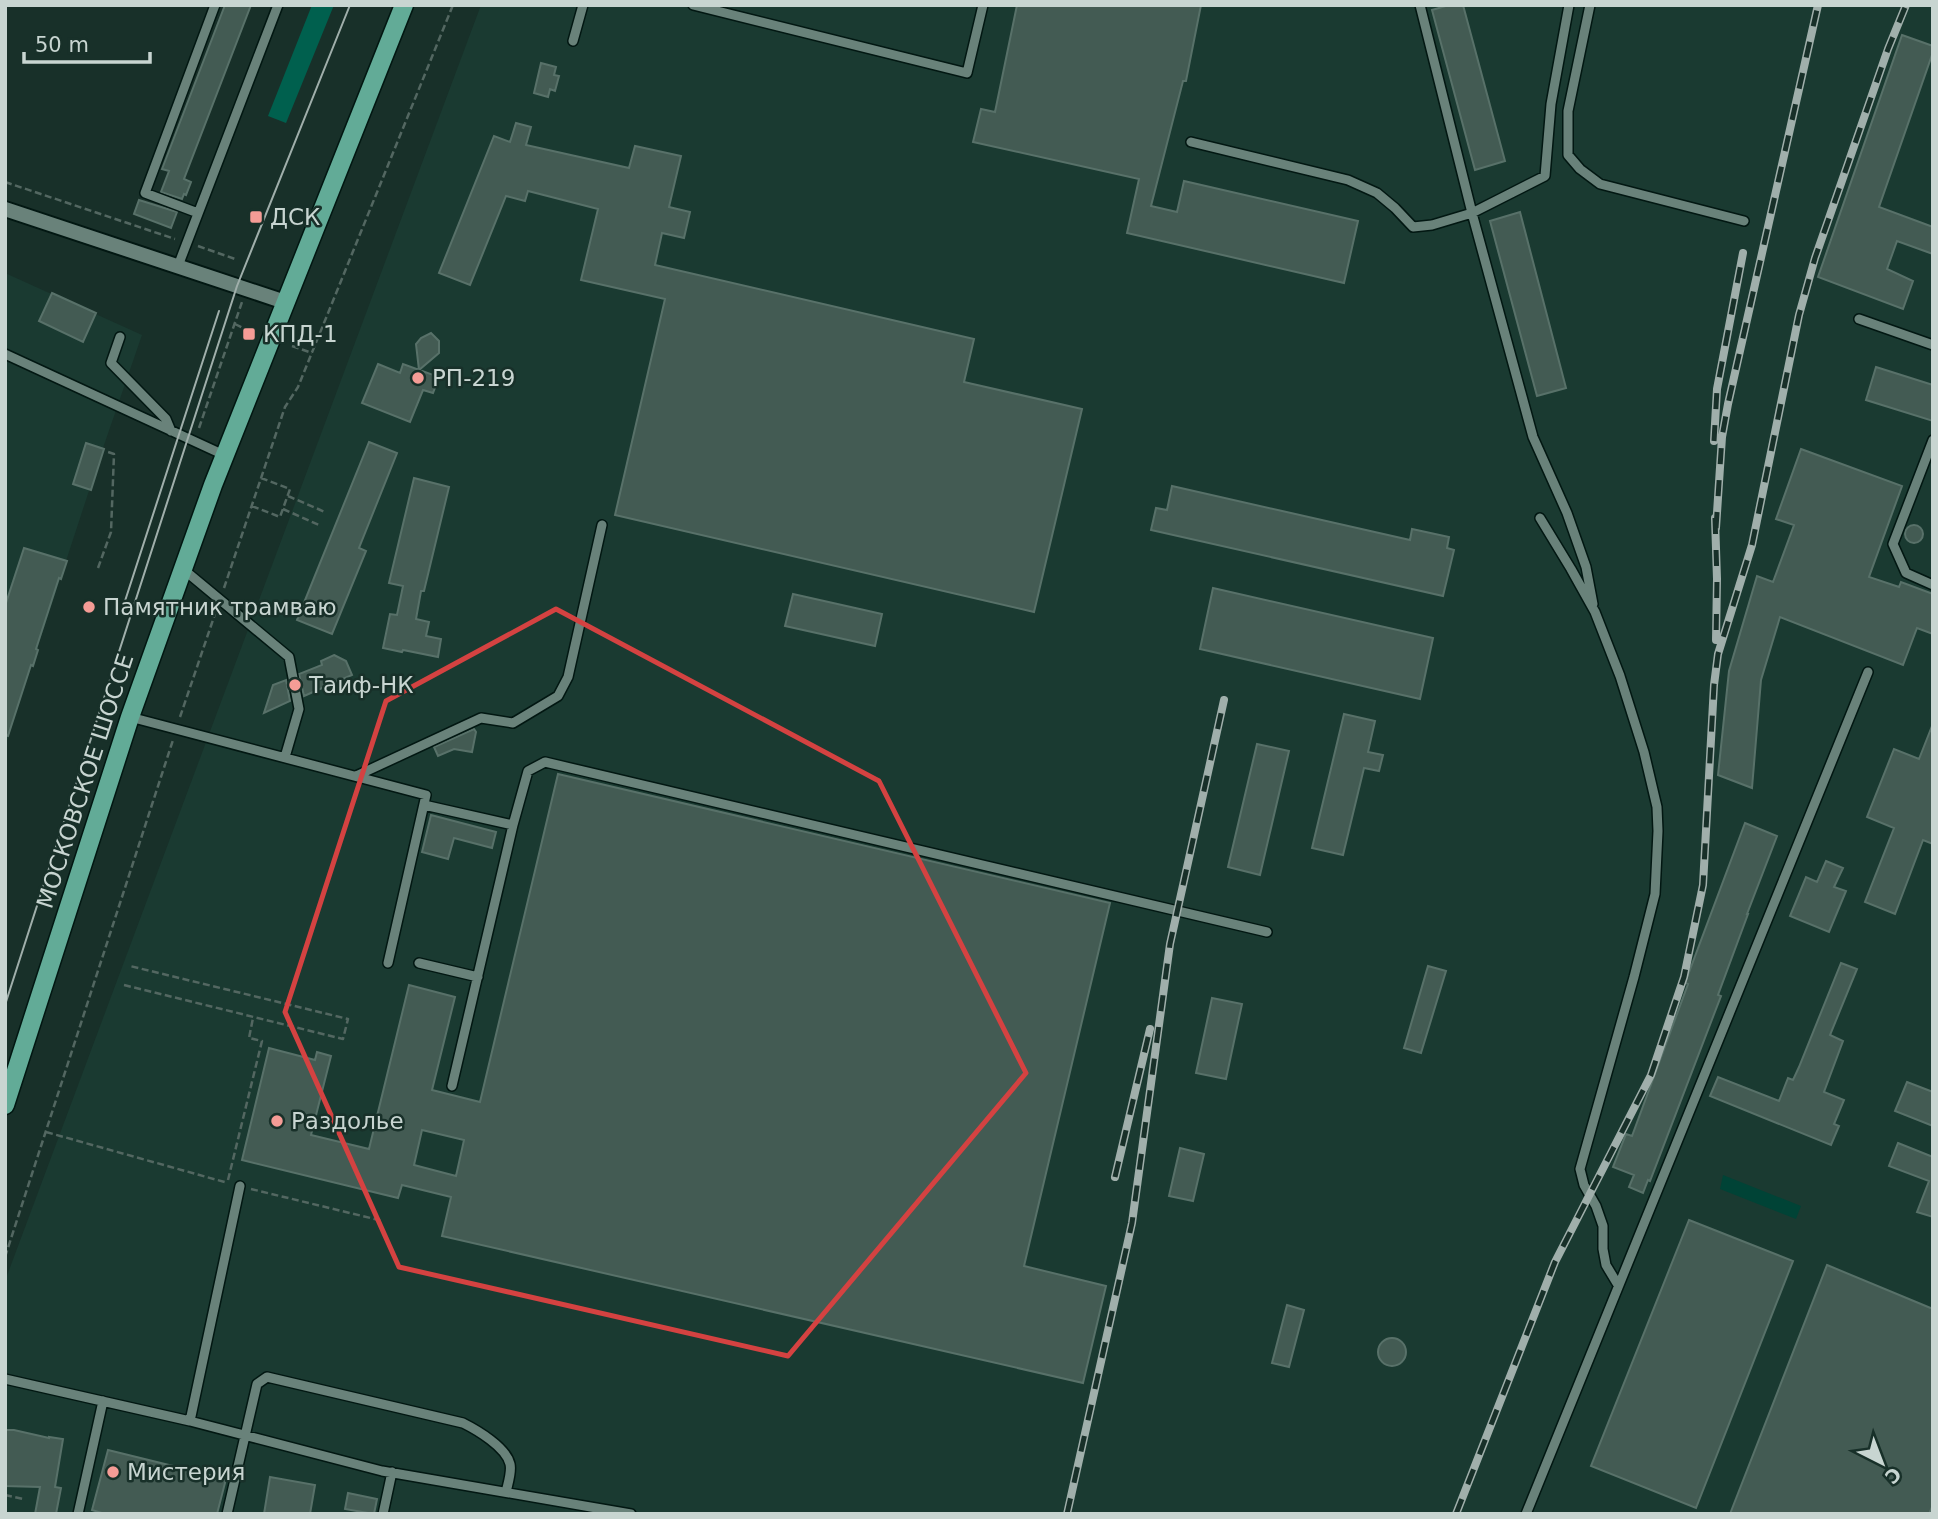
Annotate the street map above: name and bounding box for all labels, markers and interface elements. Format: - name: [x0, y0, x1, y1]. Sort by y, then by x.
- scale bar: [24, 21, 150, 65]
- text: 50 m: [35, 33, 89, 57]
- place label: ДСК: [270, 204, 320, 230]
- marker: ДСК: [248, 209, 264, 225]
- place label: КПД-1: [263, 321, 338, 347]
- marker: КПД-1: [241, 326, 257, 342]
- place label: РП-219: [432, 365, 515, 391]
- marker: РП-219: [410, 370, 426, 386]
- place label: Памятник трамваю: [103, 594, 337, 620]
- marker: Памятник трамваю: [81, 599, 97, 615]
- street label: МОСКОВСКОЕ ШОССЕ: [32, 651, 138, 911]
- place label: Таиф-НК: [308, 672, 414, 698]
- marker: Таиф-НК: [287, 677, 303, 693]
- place label: Раздолье: [291, 1108, 404, 1134]
- marker: Раздолье: [269, 1113, 285, 1129]
- north arrow: [1847, 1428, 1917, 1498]
- place label: Мистерия: [127, 1459, 245, 1485]
- text: С: [1881, 1463, 1906, 1488]
- marker: Мистерия: [105, 1464, 121, 1480]

